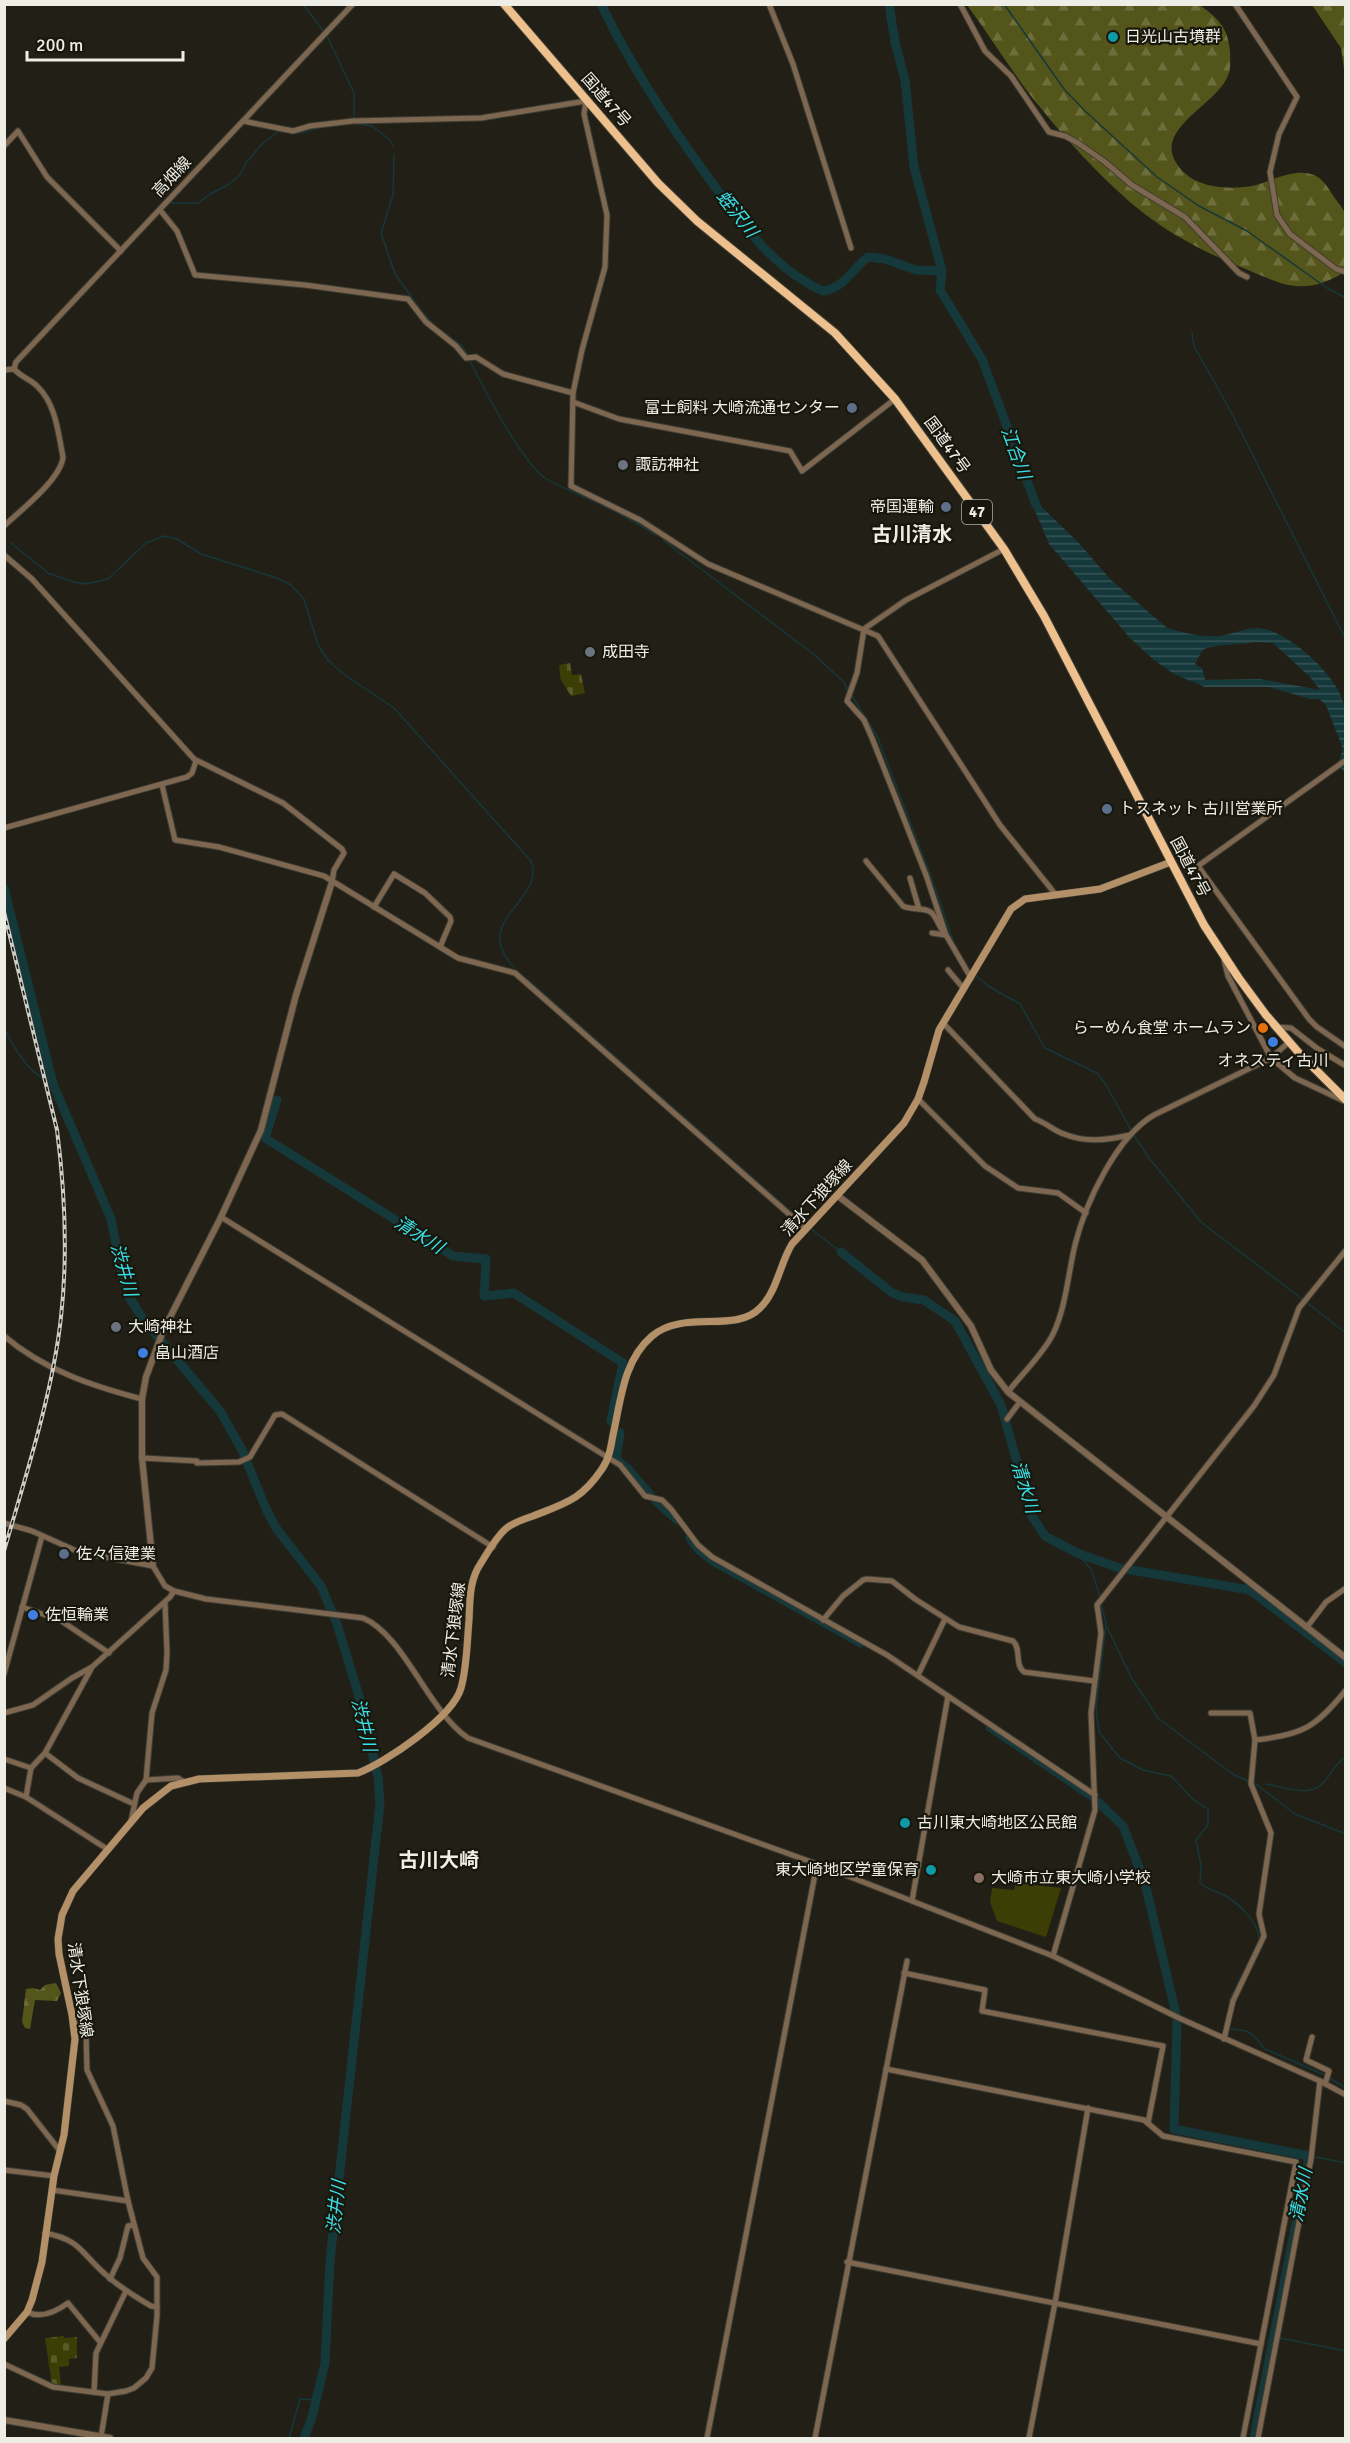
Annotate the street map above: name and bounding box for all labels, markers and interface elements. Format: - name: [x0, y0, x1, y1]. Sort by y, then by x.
- scale bar: [27, 24, 183, 62]
- place label: 日光山古墳群: [1125, 27, 1221, 47]
- marker: 日光山古墳群: [1106, 30, 1120, 44]
- text: 200 m: [36, 34, 83, 56]
- street label: 国道47号: [577, 69, 635, 131]
- street label: 高畑線: [148, 153, 196, 201]
- water label: 蛭沢川: [711, 186, 764, 243]
- place label: 富士飼料 大崎流通センター: [644, 398, 840, 418]
- marker: 富士飼料 大崎流通センター: [845, 401, 859, 415]
- street label: 国道47号: [920, 413, 974, 477]
- water label: 江合川: [996, 424, 1036, 484]
- place label: 諏訪神社: [635, 455, 699, 475]
- marker: 諏訪神社: [616, 458, 630, 472]
- place label: 帝国運輸: [870, 497, 934, 517]
- marker: 帝国運輸: [939, 500, 953, 514]
- road number: 47: [962, 500, 992, 524]
- district label: 古川清水: [872, 522, 952, 547]
- place label: 成田寺: [602, 642, 650, 662]
- marker: 成田寺: [583, 645, 597, 659]
- place label: トスネット 古川営業所: [1119, 799, 1283, 819]
- marker: トスネット 古川営業所: [1100, 802, 1114, 816]
- street label: 国道47号: [1166, 833, 1214, 901]
- place label: らーめん食堂 ホームラン: [1073, 1018, 1251, 1038]
- marker: らーめん食堂 ホームラン: [1256, 1021, 1270, 1035]
- marker: オネスティ古川: [1266, 1035, 1280, 1049]
- place label: オネスティ古川: [1217, 1051, 1329, 1071]
- street label: 清水下狼塚線: [777, 1156, 857, 1240]
- water label: 清水川: [390, 1211, 449, 1260]
- water label: 渋井川: [106, 1241, 143, 1301]
- place label: 大崎神社: [128, 1317, 192, 1337]
- marker: 大崎神社: [109, 1320, 123, 1334]
- place label: 畠山酒店: [155, 1343, 219, 1363]
- marker: 畠山酒店: [136, 1346, 150, 1360]
- water label: 清水川: [1007, 1458, 1044, 1518]
- place label: 佐々信建業: [76, 1544, 156, 1564]
- marker: 佐々信建業: [57, 1547, 71, 1561]
- street label: 清水下狼塚線: [438, 1581, 470, 1679]
- place label: 佐恒輪業: [45, 1605, 109, 1625]
- marker: 佐恒輪業: [26, 1608, 40, 1622]
- water label: 渋井川: [347, 1696, 382, 1756]
- place label: 古川東大崎地区公民館: [917, 1813, 1077, 1833]
- marker: 古川東大崎地区公民館: [898, 1816, 912, 1830]
- district label: 古川大崎: [399, 1848, 479, 1873]
- place label: 東大崎地区学童保育: [775, 1860, 919, 1880]
- marker: 東大崎地区学童保育: [924, 1863, 938, 1877]
- place label: 大崎市立東大崎小学校: [991, 1868, 1151, 1888]
- marker: 大崎市立東大崎小学校: [972, 1871, 986, 1885]
- street label: 清水下狼塚線: [63, 1941, 97, 2039]
- water label: 清水川: [1285, 2164, 1317, 2224]
- water label: 渋井川: [322, 2177, 350, 2235]

